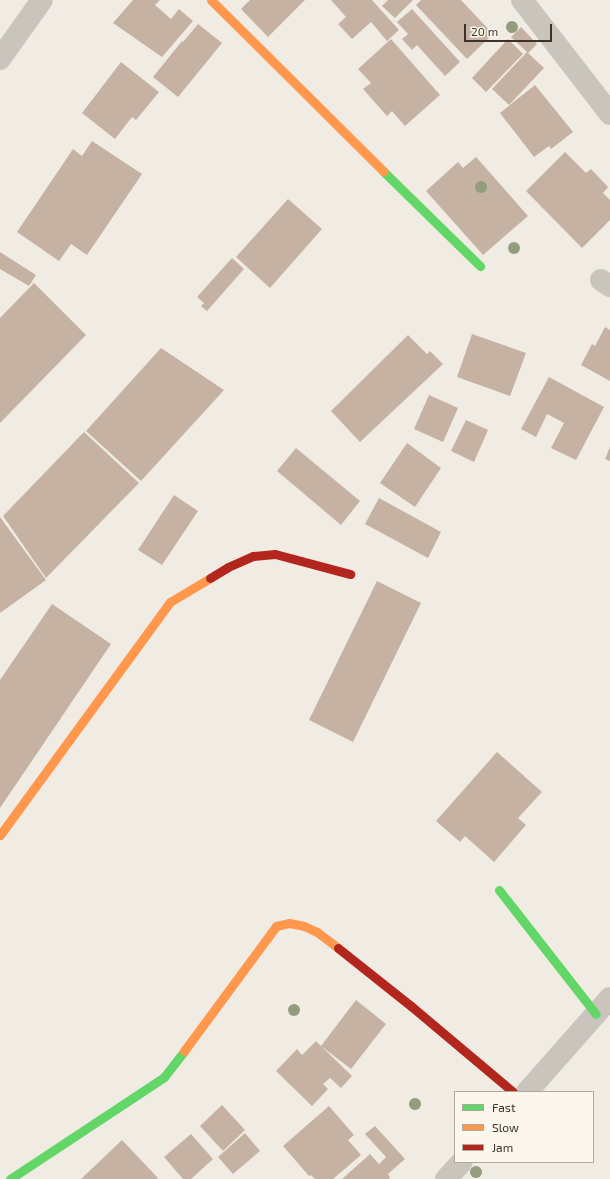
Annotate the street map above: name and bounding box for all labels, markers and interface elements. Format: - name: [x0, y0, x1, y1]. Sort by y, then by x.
- scale bar: [466, 16, 554, 42]
- text: 20 m: [471, 24, 498, 38]
- legend: [454, 1091, 594, 1163]
- text: Fast: [492, 1100, 515, 1114]
- text: Slow: [492, 1120, 519, 1134]
- text: Jam: [492, 1140, 513, 1154]

